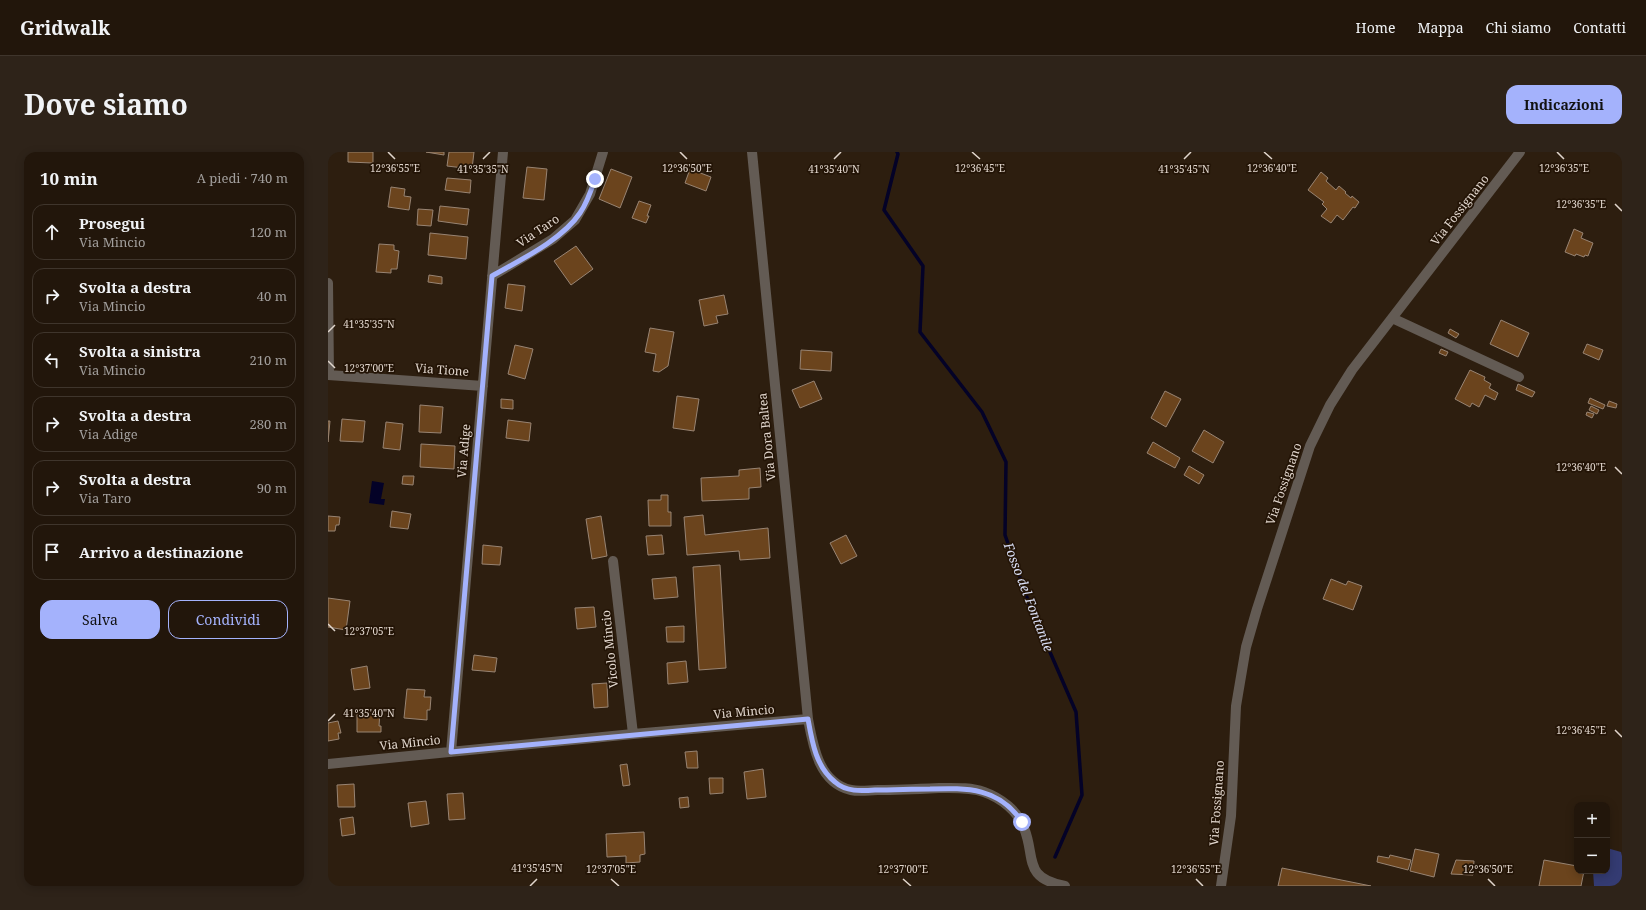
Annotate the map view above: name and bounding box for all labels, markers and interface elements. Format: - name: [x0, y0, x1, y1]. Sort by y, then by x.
- text: Gridwalk: [20, 15, 110, 41]
- text: Home: [1356, 18, 1395, 37]
- text: Mappa: [1417, 18, 1464, 37]
- text: Chi siamo: [1486, 18, 1551, 37]
- text: Contatti: [1573, 18, 1626, 37]
- text: Dove siamo: [24, 85, 188, 123]
- button: Indicazioni: [1506, 85, 1622, 124]
- text: 12°36'55"E: [370, 161, 420, 175]
- text: 12°36'50"E: [662, 161, 712, 175]
- text: 12°36'45"E: [955, 161, 1005, 175]
- text: 12°36'40"E: [1247, 161, 1297, 175]
- text: 12°36'35"E: [1539, 161, 1589, 175]
- text: 41°35'35"N: [457, 162, 509, 176]
- text: 41°35'40"N: [808, 162, 860, 176]
- text: 41°35'45"N: [1158, 162, 1210, 176]
- text: 10 min: [40, 167, 98, 190]
- text: A piedi · 740 m: [197, 169, 288, 187]
- route end: [586, 170, 604, 188]
- street label: Via Fossignano: [1427, 171, 1493, 249]
- text: 12°36'35"E: [1556, 197, 1606, 211]
- street label: Via Taro: [513, 210, 562, 251]
- text: Prosegui: [79, 213, 145, 233]
- icon: ahead: [41, 221, 63, 243]
- text: 120 m: [250, 223, 287, 241]
- text: Via Mincio: [79, 233, 145, 251]
- text: Svolta a destra: [79, 277, 191, 297]
- icon: right: [41, 285, 63, 307]
- text: 40 m: [257, 287, 287, 305]
- text: Via Mincio: [79, 297, 145, 315]
- text: 41°35'35"N: [343, 317, 395, 331]
- text: Svolta a sinistra: [79, 341, 201, 361]
- icon: left: [41, 349, 63, 371]
- text: 210 m: [250, 351, 287, 369]
- street label: Via Tione: [414, 359, 470, 380]
- text: Via Mincio: [79, 361, 145, 379]
- text: 12°37'00"E: [344, 361, 394, 375]
- street label: Via Dora Baltea: [753, 392, 780, 482]
- text: Svolta a destra: [79, 405, 191, 425]
- icon: right: [41, 413, 63, 435]
- text: 280 m: [250, 415, 287, 433]
- street label: Via Adige: [453, 423, 474, 479]
- text: Via Adige: [79, 425, 138, 443]
- street label: Via Fossignano: [1262, 441, 1306, 527]
- text: 12°36'40"E: [1556, 460, 1606, 474]
- text: Svolta a destra: [79, 469, 191, 489]
- icon: right: [41, 477, 63, 499]
- text: 90 m: [257, 479, 287, 497]
- text: Via Taro: [79, 489, 131, 507]
- water label: Fosso del Fontanile: [1000, 539, 1058, 655]
- icon: arrive: [41, 541, 63, 563]
- text: Arrivo a destinazione: [79, 542, 243, 562]
- button: Salva: [40, 600, 160, 639]
- button: Condividi: [168, 600, 288, 639]
- street label: Vicolo Mincio: [597, 609, 622, 689]
- text: 12°37'05"E: [344, 624, 394, 638]
- street label: Via Mincio: [713, 700, 775, 723]
- text: 41°35'40"N: [343, 706, 395, 720]
- text: 12°36'45"E: [1556, 723, 1606, 737]
- street label: Via Mincio: [379, 731, 441, 754]
- street label: Via Fossignano: [1205, 760, 1228, 846]
- map controls: [1574, 802, 1610, 874]
- button: +: [1574, 802, 1610, 838]
- route start: [1013, 813, 1031, 831]
- button: −: [1574, 838, 1610, 874]
- text: 41°35'45"N: [511, 861, 563, 875]
- text: 12°37'05"E: [586, 862, 636, 876]
- text: 12°37'00"E: [878, 862, 928, 876]
- text: 12°36'55"E: [1171, 862, 1221, 876]
- text: 12°36'50"E: [1463, 862, 1513, 876]

